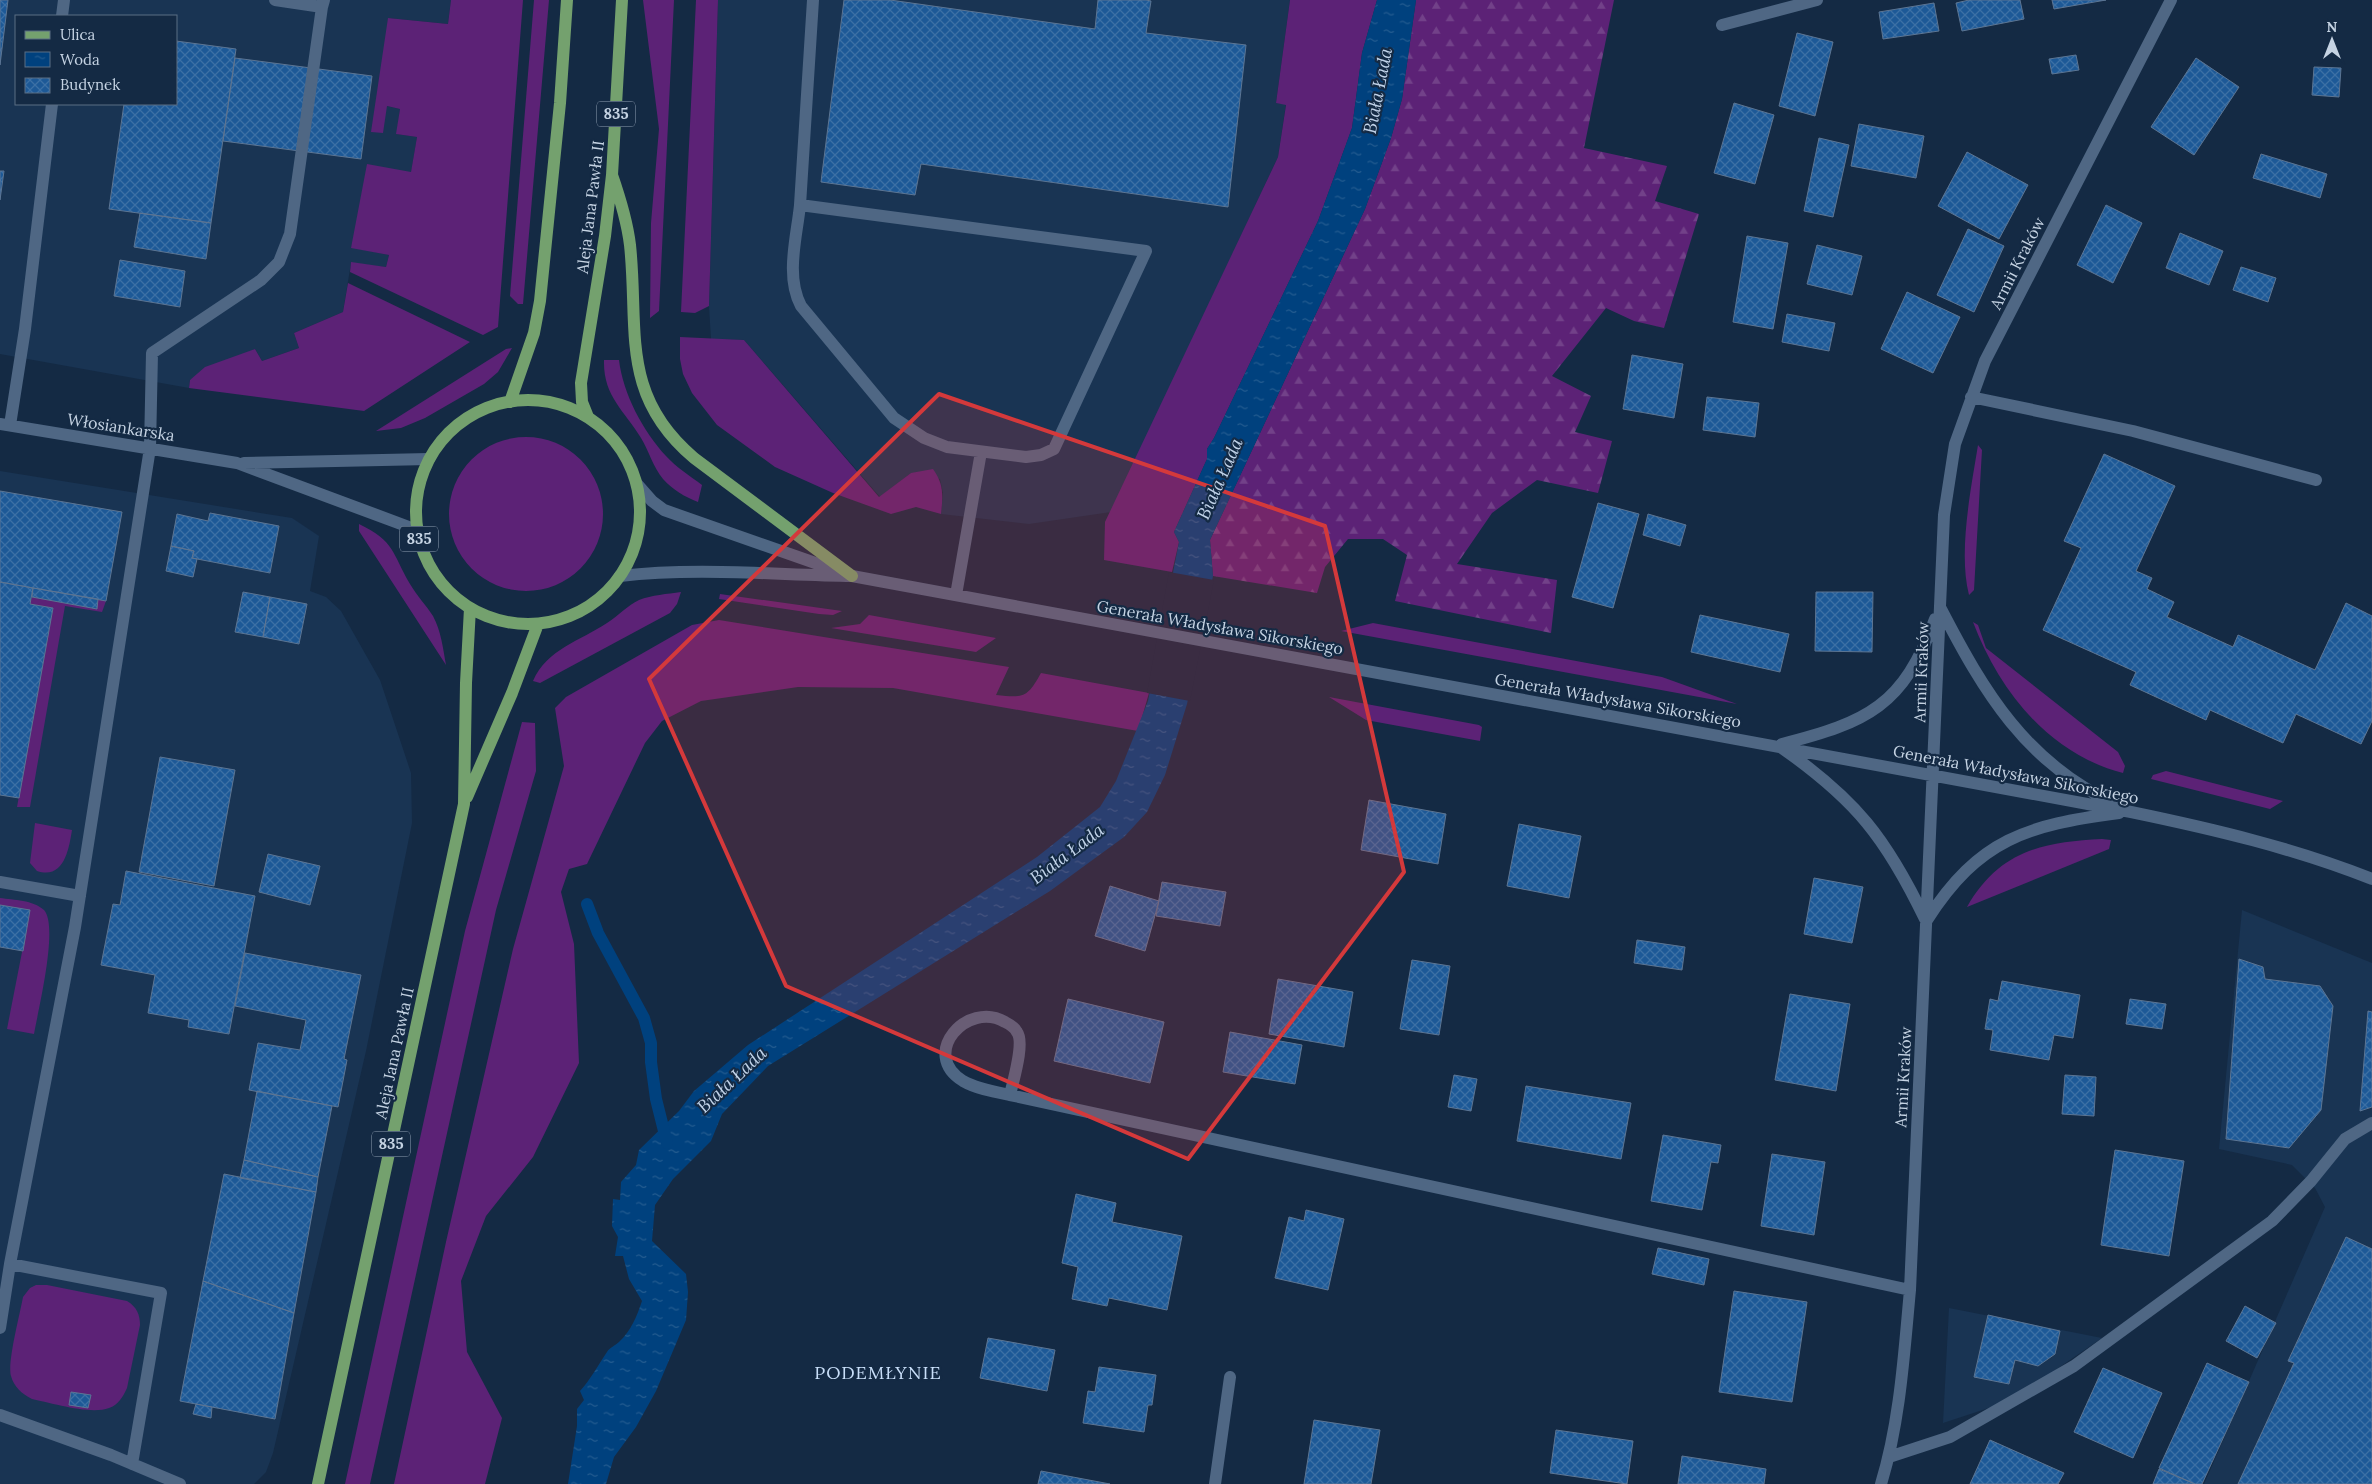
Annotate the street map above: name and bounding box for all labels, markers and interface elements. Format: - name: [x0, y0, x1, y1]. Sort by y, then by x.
- legend: [15, 15, 178, 105]
- north arrow: [2307, 15, 2357, 65]
- text: N: [2327, 18, 2338, 36]
- text: Ulica: [60, 25, 96, 44]
- water label: Biała Łada: [1358, 46, 1397, 136]
- text: Woda: [60, 50, 100, 69]
- text: Budynek: [60, 75, 120, 94]
- road number: 835: [597, 102, 635, 126]
- street label: Aleja Jana Pawła II: [572, 139, 608, 276]
- street label: Armii Kraków: [1985, 213, 2049, 313]
- street label: Włosiankarska: [66, 409, 176, 445]
- water label: Biała Łada: [1191, 434, 1248, 523]
- road number: 835: [400, 526, 438, 552]
- street label: Generała Władysława Sikorskiego: [1095, 595, 1345, 659]
- street label: Armii Kraków: [1909, 621, 1933, 724]
- street label: Generała Władysława Sikorskiego: [1493, 668, 1743, 732]
- street label: Generała Władysława Sikorskiego: [1891, 740, 2141, 808]
- water label: Biała Łada: [1025, 818, 1108, 889]
- street label: Aleja Jana Pawła II: [370, 985, 418, 1122]
- street label: Armii Kraków: [1890, 1026, 1916, 1129]
- water label: Biała Łada: [692, 1042, 771, 1118]
- road number: 835: [372, 1132, 410, 1156]
- district label: PODEMŁYNIE: [814, 1361, 942, 1384]

